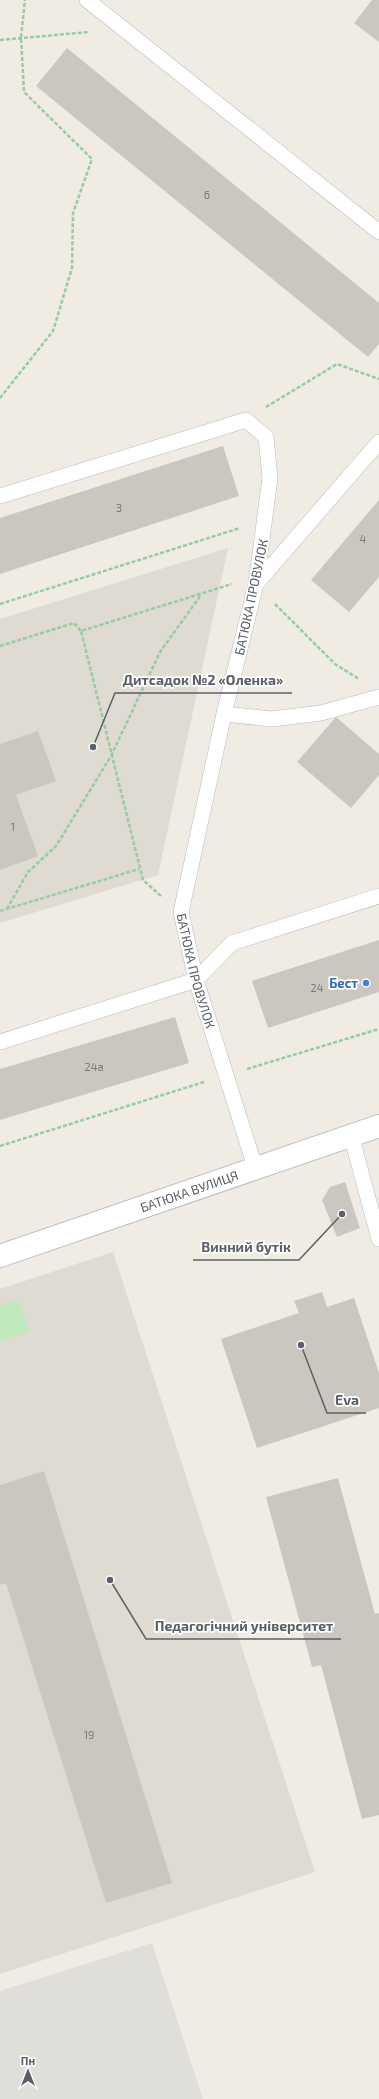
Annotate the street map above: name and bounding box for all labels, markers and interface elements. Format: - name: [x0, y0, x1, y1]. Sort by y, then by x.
- house number: 6: [204, 188, 210, 201]
- house number: 3: [116, 501, 122, 514]
- house number: 4: [360, 532, 367, 545]
- street label: БАТЮКА ПРОВУЛОК: [231, 537, 271, 657]
- callout: Дитсадок №2 «Оленка»: [115, 667, 292, 693]
- text: Дитсадок №2 «Оленка»: [123, 671, 283, 688]
- house number: 1: [11, 820, 15, 833]
- street label: БАТЮКА ПРОВУЛОК: [174, 912, 219, 1030]
- place label: Бест: [329, 975, 358, 991]
- marker: Бест: [361, 978, 371, 988]
- house number: 24: [311, 981, 324, 994]
- house number: 24а: [84, 1060, 104, 1073]
- street label: БАТЮКА ВУЛИЦЯ: [138, 1167, 240, 1215]
- callout: Винний бутік: [193, 1234, 299, 1260]
- text: Винний бутік: [201, 1238, 291, 1255]
- callout: Eva: [327, 1387, 366, 1413]
- text: Eva: [335, 1391, 359, 1408]
- callout: Педагогічний університет: [146, 1613, 341, 1639]
- text: Педагогічний університет: [155, 1617, 333, 1634]
- house number: 19: [84, 1728, 94, 1741]
- north arrow: [8, 2051, 48, 2091]
- text: Пн: [21, 2054, 35, 2067]

